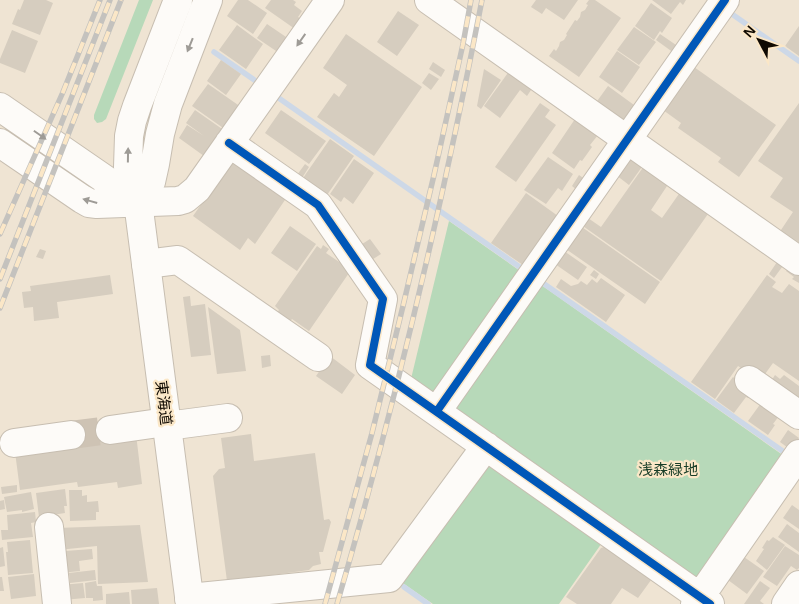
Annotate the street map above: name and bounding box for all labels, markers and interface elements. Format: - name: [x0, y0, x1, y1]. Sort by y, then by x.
- north arrow: [734, 15, 784, 65]
- text: N: [740, 22, 759, 41]
- one-way arrow: [296, 33, 306, 47]
- one-way arrow: [186, 38, 194, 52]
- one-way arrow: [33, 130, 47, 140]
- one-way arrow: [124, 147, 132, 163]
- one-way arrow: [82, 197, 97, 205]
- street label: 東海道: [153, 380, 175, 426]
- park label: 浅森緑地: [638, 461, 698, 478]

